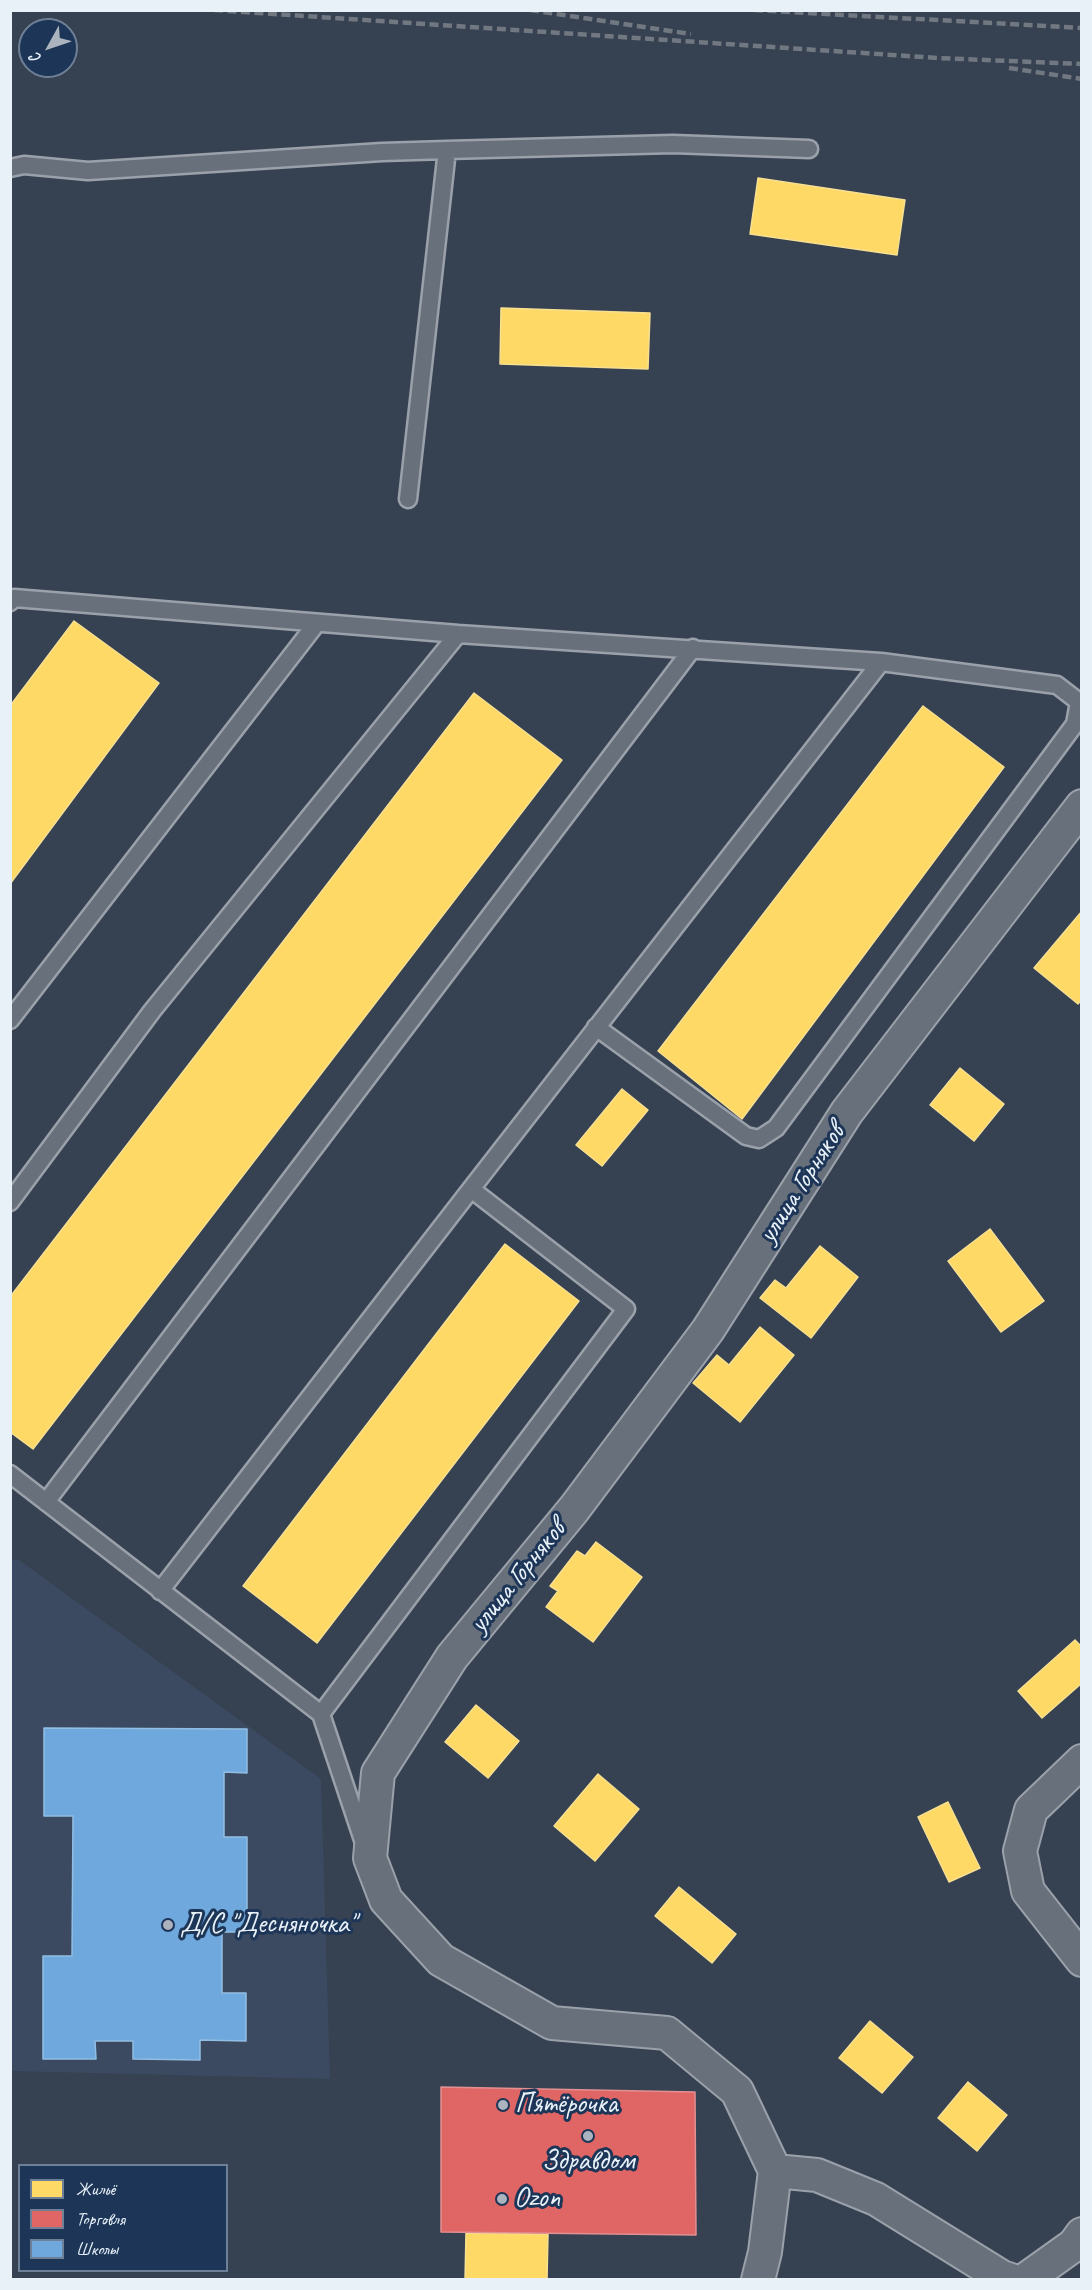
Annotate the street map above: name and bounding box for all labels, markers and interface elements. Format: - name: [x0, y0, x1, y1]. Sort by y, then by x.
- north arrow: [18, 18, 78, 78]
- text: С: [26, 49, 46, 68]
- street label: улица Горняков: [751, 1118, 853, 1250]
- street label: улица Горняков: [463, 1514, 573, 1640]
- place label: Д/С "Десняночка": [180, 1908, 355, 1942]
- marker: Д/С "Десняночка": [161, 1918, 175, 1932]
- place label: Пятёрочка: [515, 2088, 618, 2122]
- marker: Пятёрочка: [496, 2098, 510, 2112]
- marker: Здравдом: [581, 2129, 595, 2143]
- place label: Здравдом: [542, 2145, 634, 2179]
- legend: [18, 2164, 228, 2272]
- text: Жильё: [76, 2178, 115, 2200]
- place label: Ozon: [514, 2182, 560, 2216]
- marker: Ozon: [495, 2192, 509, 2206]
- text: Торговля: [76, 2208, 125, 2230]
- text: Школы: [76, 2238, 118, 2260]

